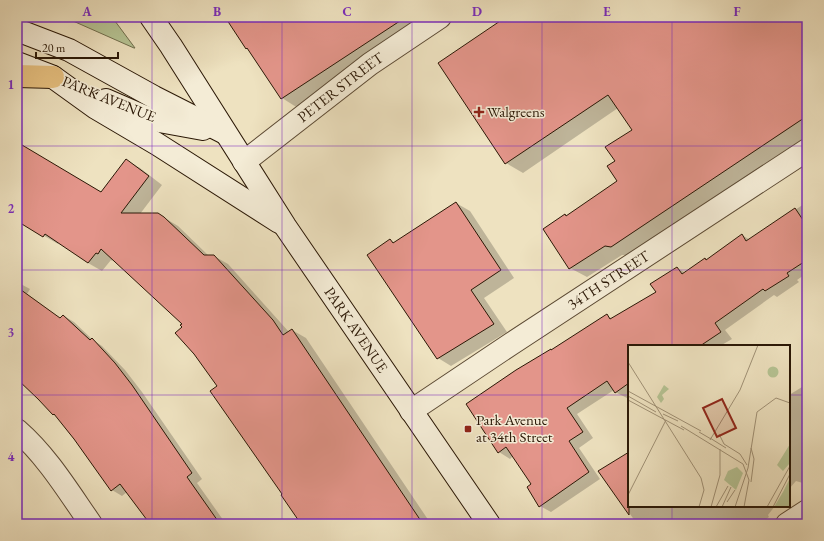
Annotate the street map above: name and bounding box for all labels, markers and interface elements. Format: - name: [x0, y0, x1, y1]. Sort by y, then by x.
- text: A: [81, 3, 92, 20]
- text: B: [213, 3, 221, 20]
- text: C: [342, 3, 352, 20]
- text: D: [472, 3, 482, 20]
- text: E: [603, 3, 611, 20]
- text: F: [733, 3, 741, 20]
- scale bar: [36, 34, 118, 60]
- text: 20 m: [42, 40, 66, 56]
- street label: PETER STREET: [293, 47, 388, 126]
- street label: PARK AVENUE: [60, 71, 159, 126]
- text: 1: [8, 76, 15, 93]
- place label: Walgreens: [487, 102, 545, 121]
- marker: Walgreens: [474, 107, 484, 117]
- text: 2: [8, 200, 15, 217]
- street label: 34TH STREET: [564, 245, 654, 313]
- street label: PARK AVENUE: [320, 283, 393, 376]
- text: 3: [8, 324, 15, 341]
- inset map: [628, 345, 790, 507]
- place label: Park Avenue at 34th Street: [476, 410, 553, 446]
- marker: Park Avenue at 34th Street: [463, 424, 473, 434]
- text: 4: [8, 448, 15, 465]

